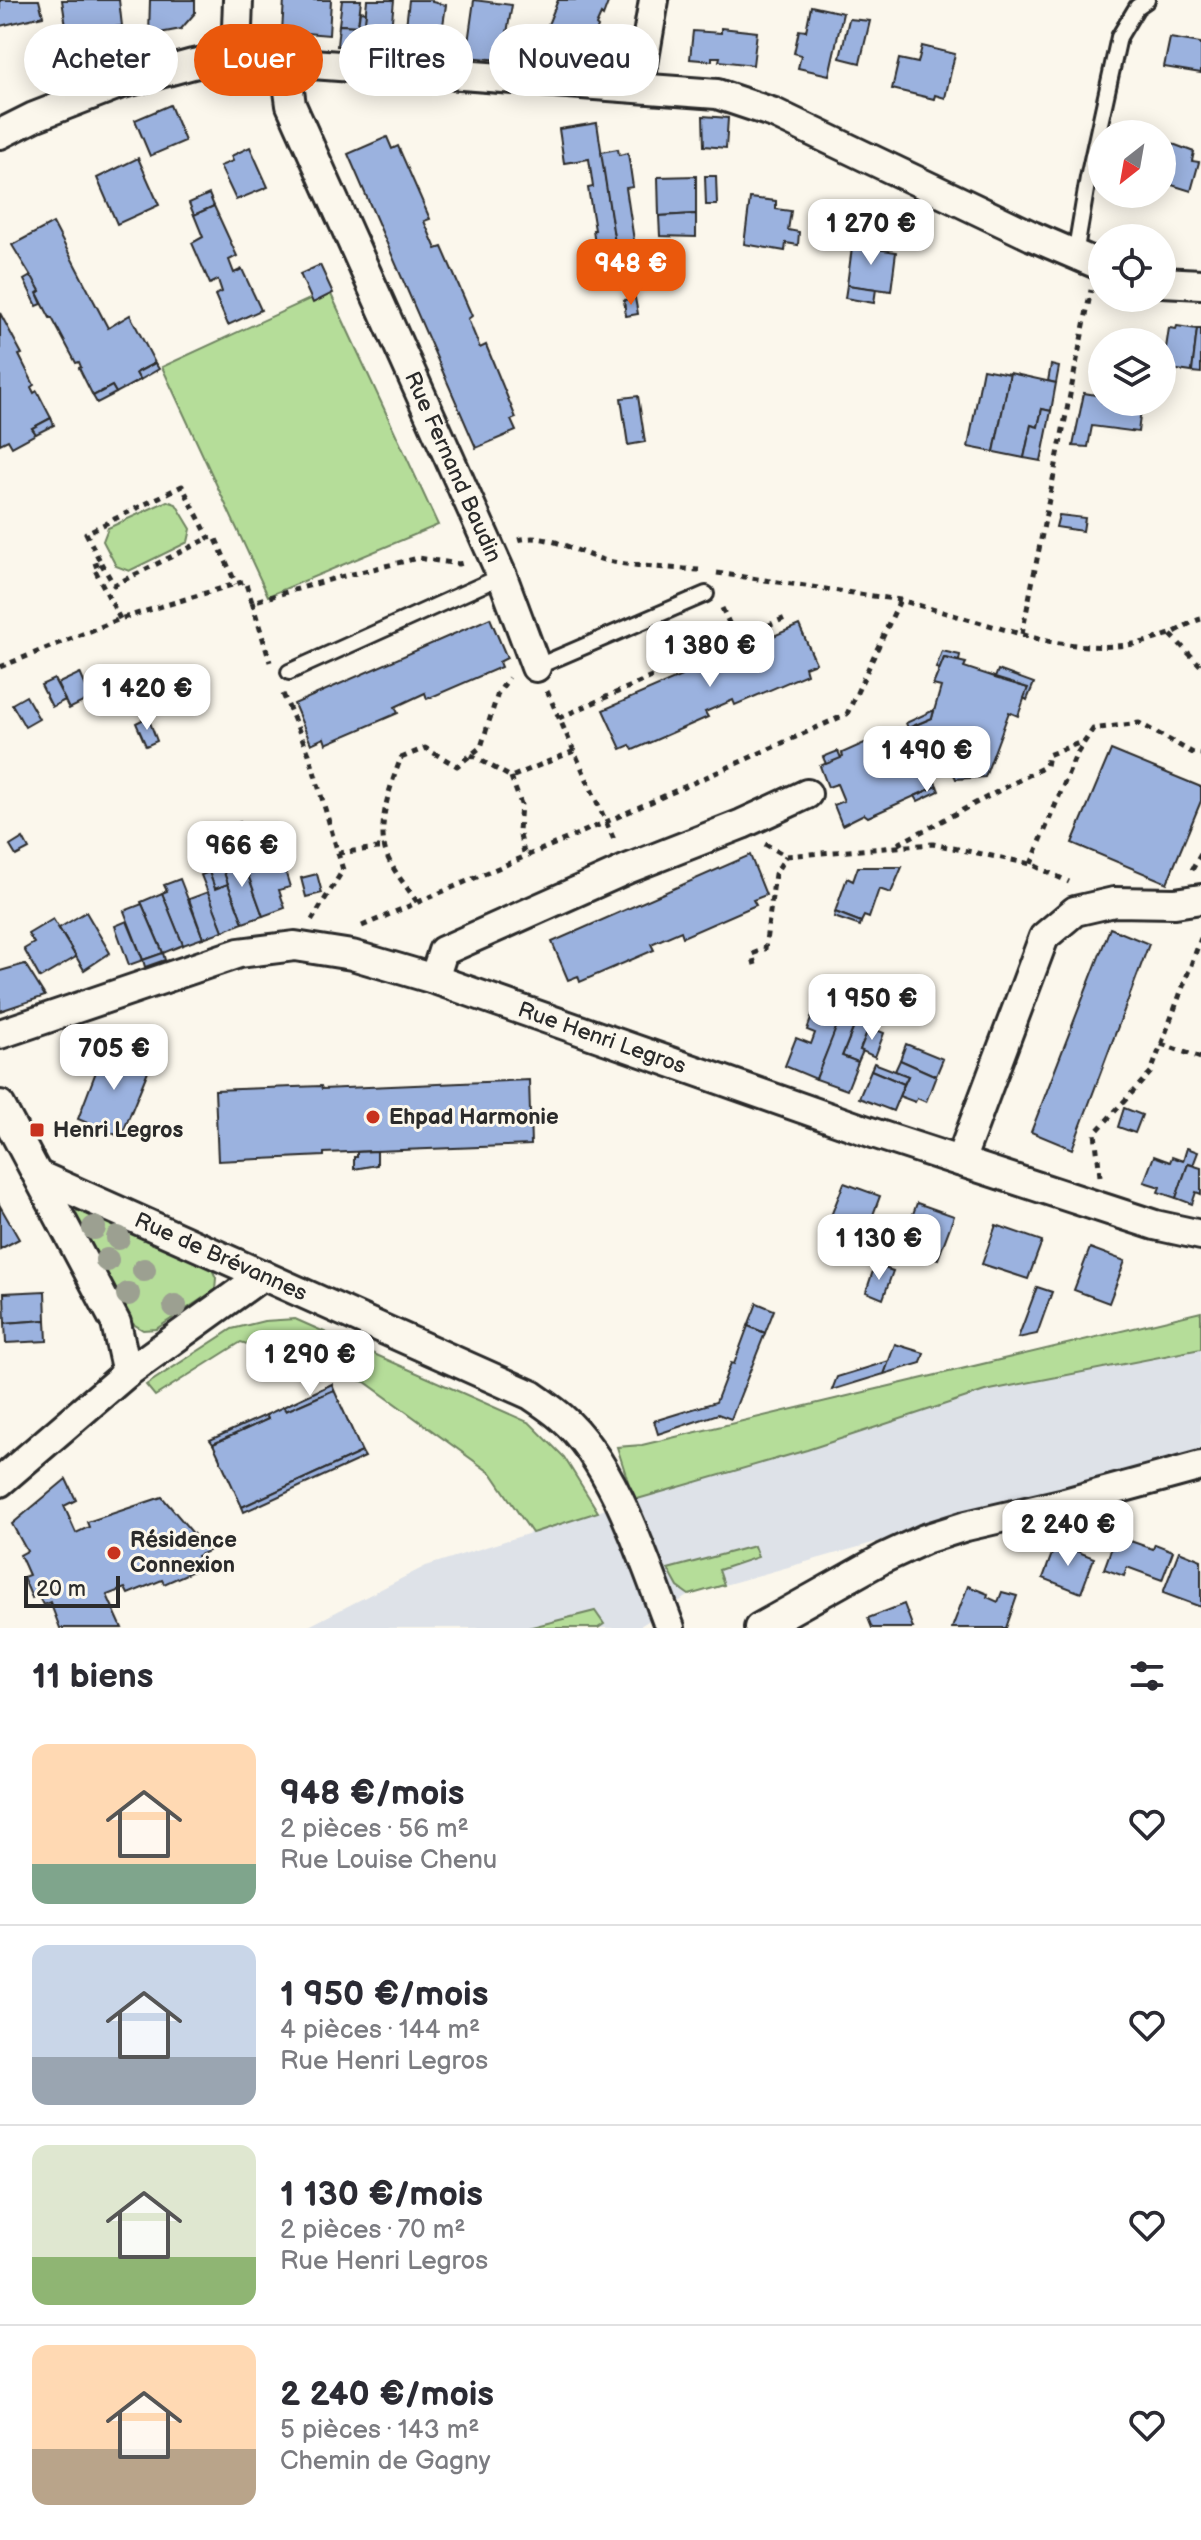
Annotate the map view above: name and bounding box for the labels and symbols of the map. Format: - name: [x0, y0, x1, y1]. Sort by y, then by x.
- north arrow: [1088, 120, 1176, 208]
- pin: 1 270 €: [797, 199, 945, 267]
- pin: 948 €: [575, 239, 687, 307]
- street label: Rue Fernand Baudin: [399, 367, 508, 567]
- pin: 1 380 €: [636, 621, 784, 689]
- pin: 1 420 €: [73, 664, 221, 732]
- pin: 1 490 €: [853, 726, 1001, 794]
- pin: 966 €: [186, 821, 298, 889]
- pin: 1 950 €: [798, 974, 946, 1042]
- street label: Rue Henri Legros: [514, 996, 690, 1080]
- pin: 705 €: [58, 1024, 170, 1092]
- place label: Ehpad Harmonie: [389, 1104, 559, 1131]
- marker: Ehpad Harmonie: [364, 1108, 382, 1126]
- place label: Henri Legros: [53, 1117, 184, 1144]
- marker: Henri Legros: [28, 1121, 46, 1139]
- street label: Rue de Brévannes: [130, 1206, 311, 1307]
- pin: 1 130 €: [805, 1214, 953, 1282]
- pin: 1 290 €: [236, 1330, 384, 1398]
- pin: 2 240 €: [994, 1500, 1142, 1568]
- place label: Résidence Connexion: [130, 1527, 237, 1579]
- marker: Résidence Connexion: [105, 1544, 123, 1562]
- scale bar: [24, 1572, 120, 1608]

